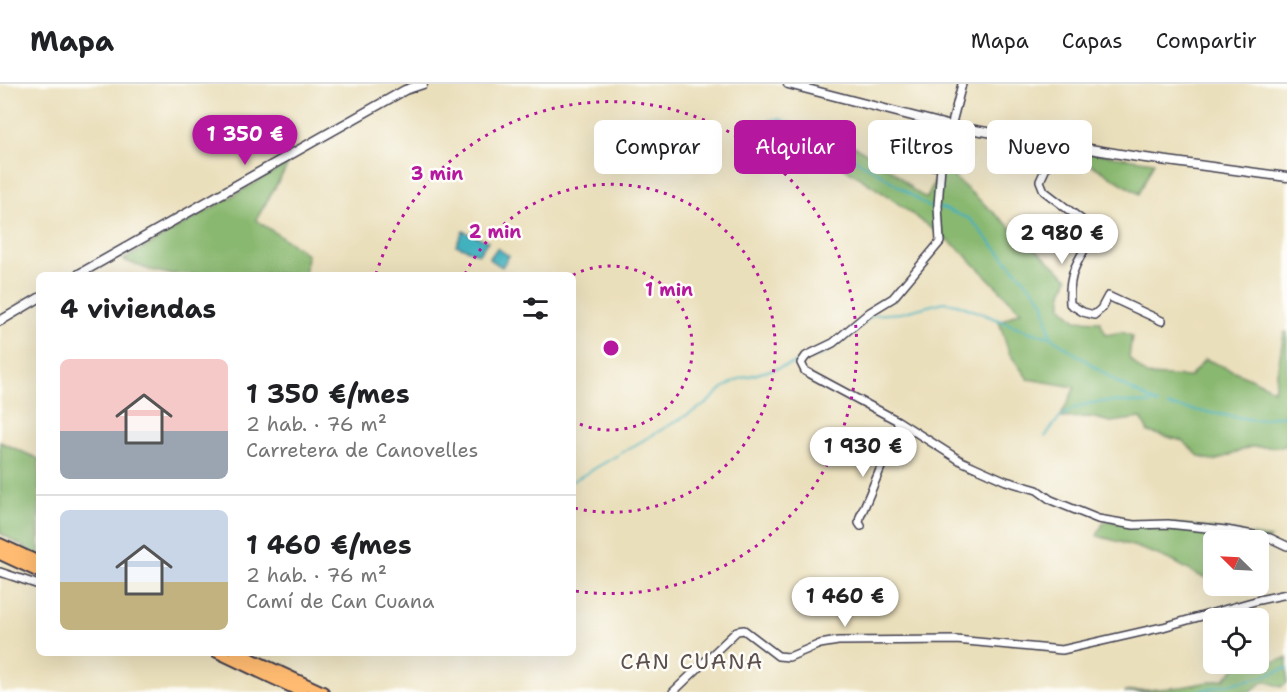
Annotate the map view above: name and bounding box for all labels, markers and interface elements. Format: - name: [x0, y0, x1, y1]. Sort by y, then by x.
- text: Mapa: [30, 22, 114, 60]
- text: Mapa: [971, 27, 1029, 55]
- text: Capas: [1062, 27, 1123, 55]
- text: Compartir: [1156, 27, 1257, 55]
- pin: 1 350 €: [190, 115, 300, 166]
- chip: Comprar: [594, 120, 722, 174]
- chip: Alquilar: [734, 120, 856, 174]
- chip: Filtros: [868, 120, 975, 174]
- chip: Nuevo: [987, 120, 1092, 174]
- text: 1 350 €: [206, 121, 284, 147]
- text: 3 min: [411, 162, 463, 186]
- pin: 2 980 €: [1007, 214, 1117, 265]
- text: 2 min: [469, 220, 521, 244]
- text: 2 980 €: [1020, 220, 1104, 246]
- text: 1 min: [645, 278, 693, 302]
- text: 4 viviendas: [60, 291, 216, 326]
- icon: filters: [519, 292, 552, 325]
- centre of rings: [601, 338, 621, 358]
- text: 1 350 €/mes: [246, 376, 410, 411]
- icon: home: [108, 383, 180, 455]
- text: 2 hab. · 76 m²: [246, 411, 387, 437]
- pin: 1 930 €: [808, 427, 918, 478]
- text: 1 930 €: [824, 433, 902, 459]
- text: Carretera de Canovelles: [246, 437, 478, 463]
- text: 1 460 €/mes: [246, 527, 412, 562]
- north arrow: [1203, 530, 1269, 596]
- map controls: [1203, 530, 1269, 674]
- icon: home: [108, 534, 180, 606]
- text: 2 hab. · 76 m²: [246, 562, 387, 588]
- pin: 1 460 €: [790, 577, 900, 628]
- text: 1 460 €: [806, 583, 884, 609]
- text: Camí de Can Cuana: [246, 588, 434, 614]
- button: locate: [1203, 608, 1269, 674]
- district label: CAN CUANA: [620, 647, 764, 676]

